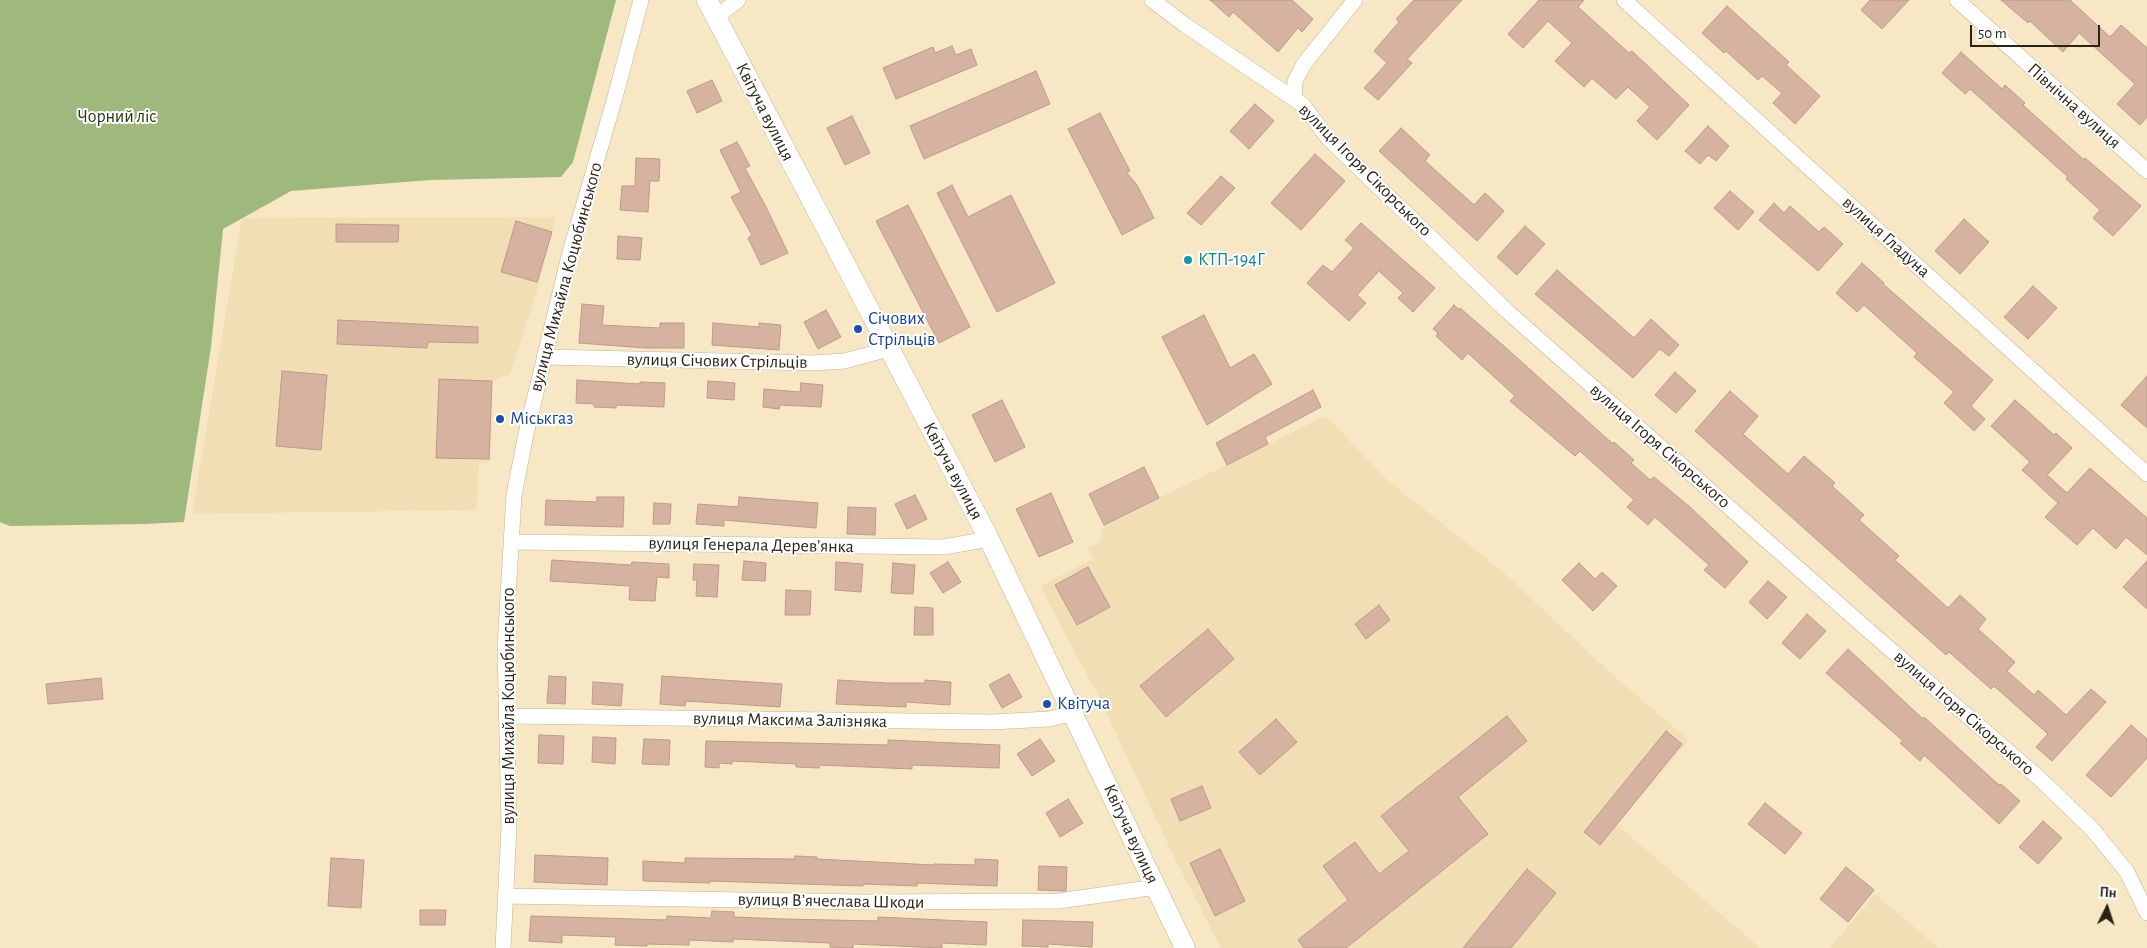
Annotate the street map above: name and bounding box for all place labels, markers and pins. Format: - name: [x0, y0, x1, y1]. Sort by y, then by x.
- place label: КТП-194Г: [1198, 249, 1265, 271]
- marker: КТП-194Г: [1182, 254, 1194, 266]
- place label: Січових Стрільців: [868, 308, 935, 350]
- marker: Січових Стрільців: [852, 323, 864, 335]
- place label: Міськгаз: [510, 408, 573, 430]
- marker: Міськгаз: [494, 413, 506, 425]
- place label: Квітуча: [1057, 693, 1110, 715]
- marker: Квітуча: [1041, 698, 1053, 710]

